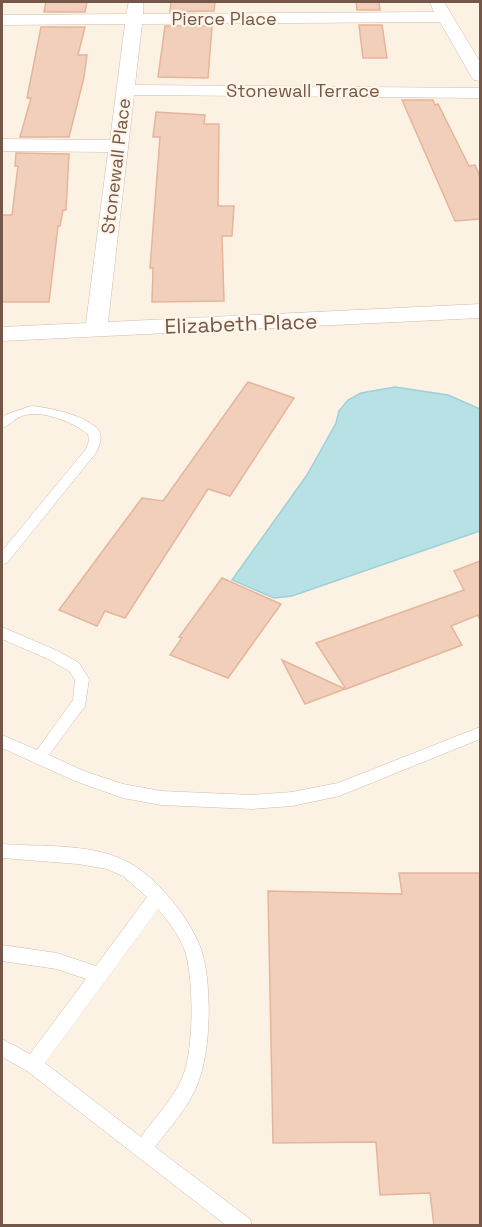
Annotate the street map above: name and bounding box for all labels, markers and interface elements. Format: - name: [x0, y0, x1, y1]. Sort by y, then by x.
- street label: Pierce Place: [171, 7, 277, 30]
- street label: Stonewall Terrace: [226, 79, 380, 102]
- street label: Stonewall Place: [96, 97, 135, 235]
- street label: Elizabeth Place: [164, 307, 318, 340]

